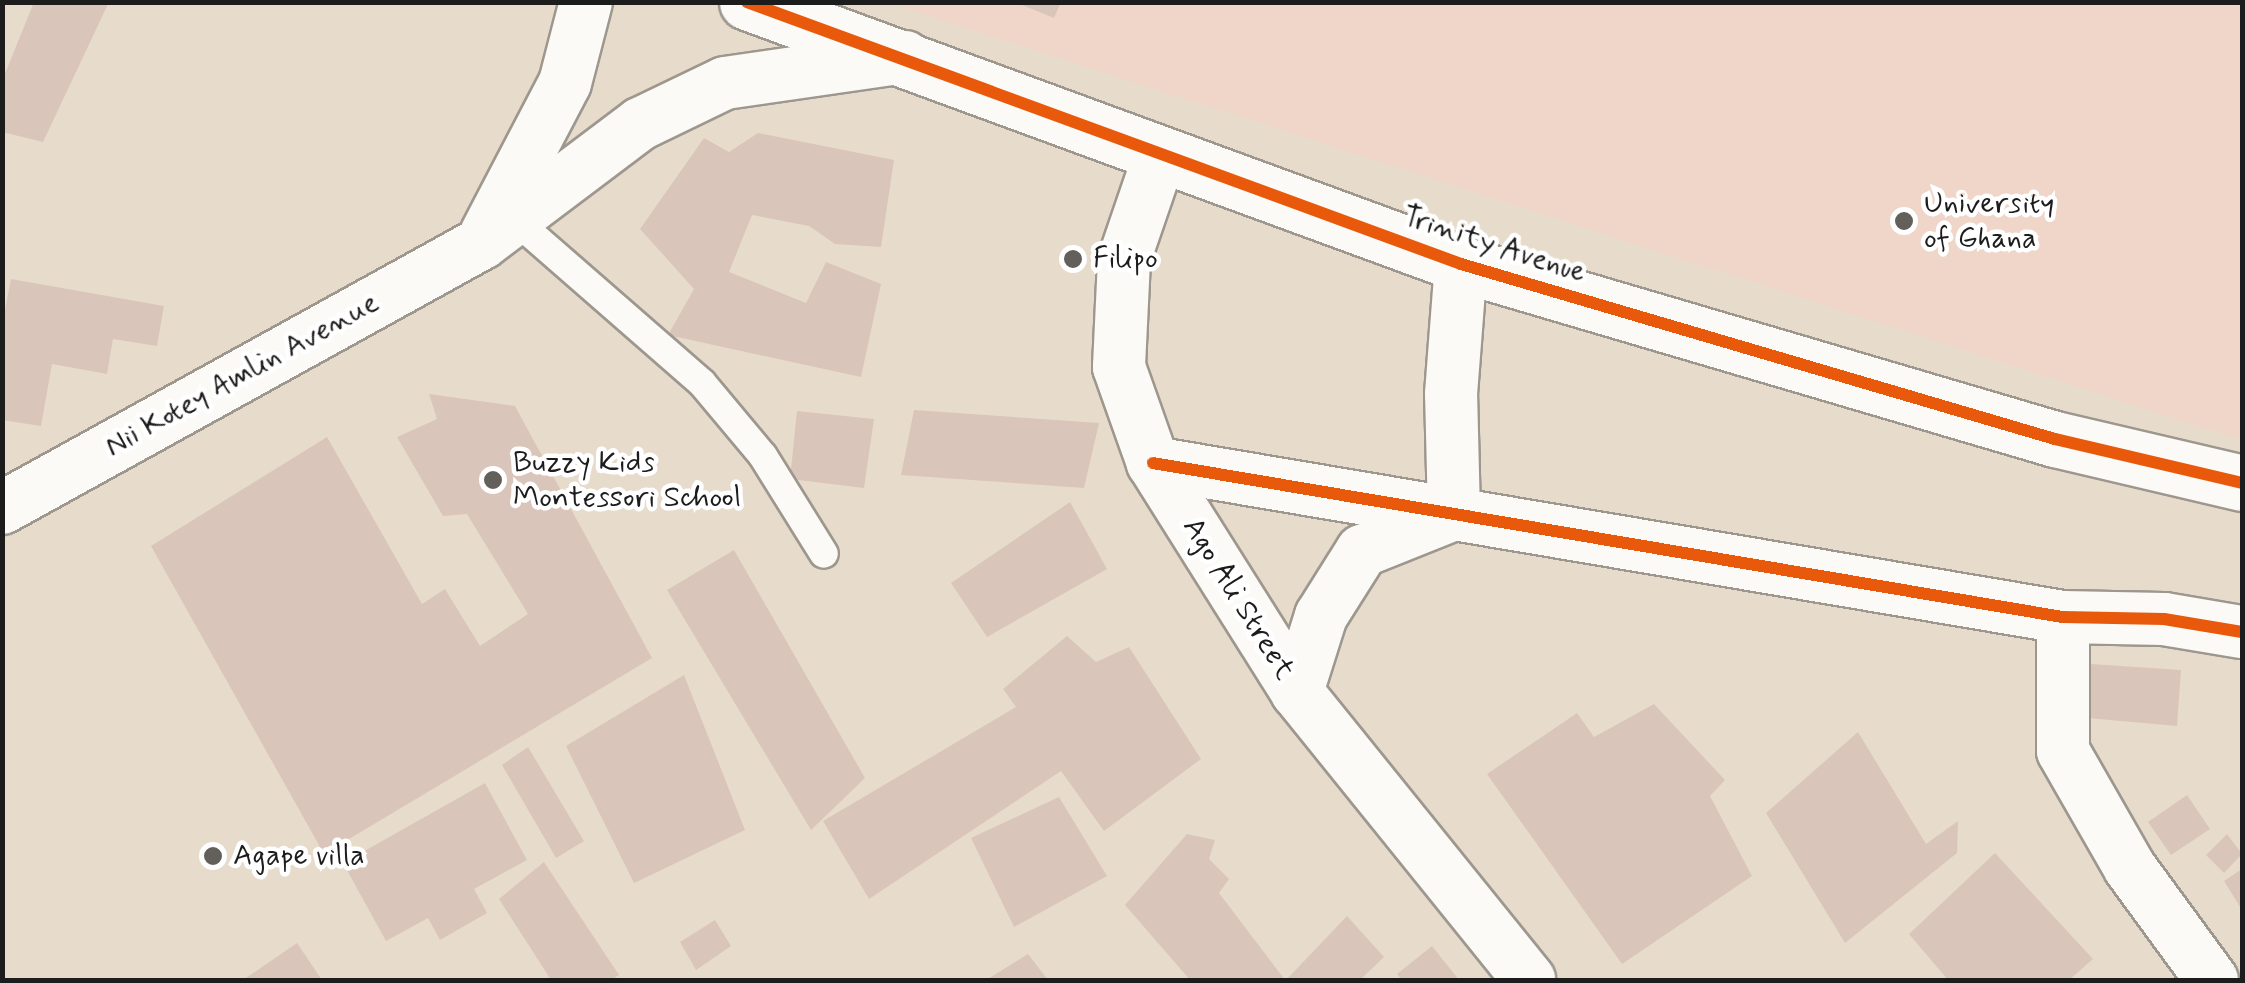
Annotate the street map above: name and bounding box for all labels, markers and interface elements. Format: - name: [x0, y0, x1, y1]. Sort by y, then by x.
- place label: University of Ghana: [1924, 186, 2054, 256]
- street label: Trinity Avenue: [1394, 197, 1594, 293]
- marker: University of Ghana: [1893, 210, 1915, 232]
- place label: Filipo: [1093, 241, 1158, 277]
- marker: Filipo: [1062, 248, 1084, 270]
- street label: Nii Kotey Amlin Avenue: [103, 287, 381, 463]
- place label: Buzzy Kids Montessori School: [513, 445, 741, 516]
- marker: Buzzy Kids Montessori School: [482, 469, 504, 491]
- street label: Ago Ali Street: [1174, 511, 1302, 687]
- place label: Agape villa: [233, 838, 364, 874]
- marker: Agape villa: [202, 845, 224, 867]

